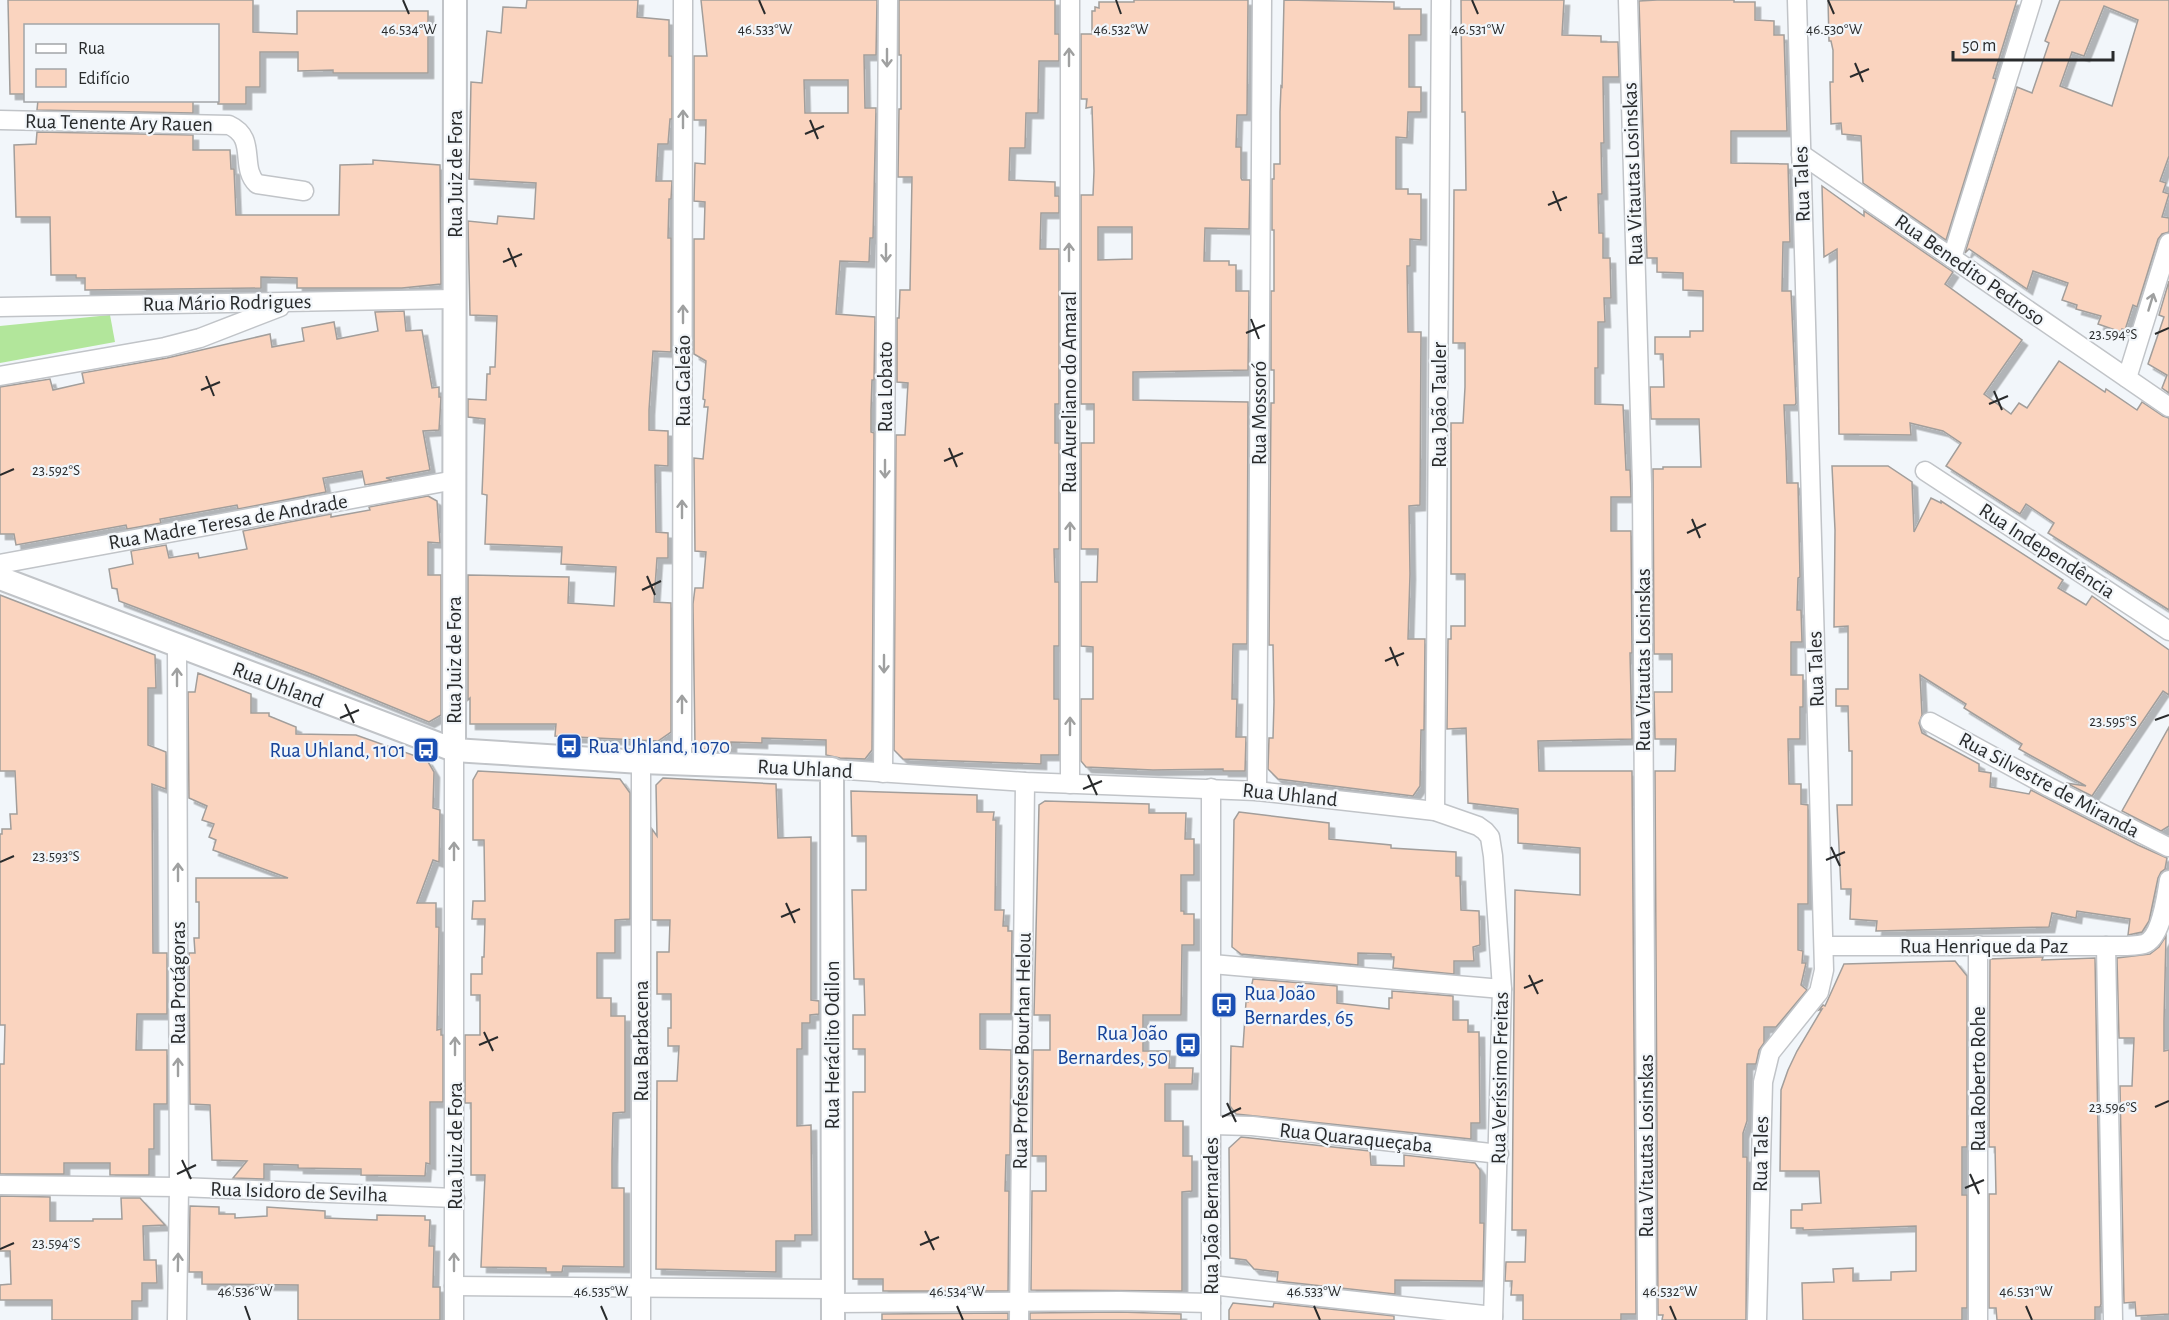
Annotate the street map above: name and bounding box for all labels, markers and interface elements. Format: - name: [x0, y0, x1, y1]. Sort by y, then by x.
- text: 46.534°W: [381, 22, 437, 37]
- text: 46.533°W: [738, 22, 793, 37]
- text: 46.532°W: [1094, 22, 1149, 37]
- text: 46.531°W: [1451, 22, 1505, 37]
- text: 46.530°W: [1806, 22, 1863, 37]
- legend: [24, 24, 219, 102]
- scale bar: [1953, 24, 2114, 62]
- text: 50 m: [1962, 37, 1996, 55]
- text: Rua: [78, 40, 105, 58]
- one-way arrow: [1063, 47, 1075, 67]
- one-way arrow: [881, 48, 893, 68]
- text: Edifício: [78, 70, 130, 88]
- street label: Rua Vitautas Losinskas: [1619, 82, 1647, 266]
- street label: Rua Juiz de Fora: [445, 110, 466, 238]
- one-way arrow: [677, 110, 689, 130]
- street label: Rua Tenente Ary Rauen: [25, 111, 213, 135]
- street label: Rua Tales: [1790, 145, 1814, 223]
- street label: Rua Benedito Pedroso: [1891, 210, 2049, 330]
- one-way arrow: [1063, 242, 1075, 262]
- one-way arrow: [880, 243, 892, 263]
- street label: Rua Mário Rodrigues: [142, 291, 312, 315]
- street label: Rua Aureliano do Amaral: [1059, 291, 1080, 493]
- one-way arrow: [2146, 293, 2157, 312]
- one-way arrow: [677, 305, 689, 325]
- text: 23.594°S: [2089, 327, 2137, 342]
- street label: Rua Galeão: [673, 335, 694, 427]
- street label: Rua Lobato: [875, 341, 896, 433]
- street label: Rua João Tauler: [1429, 342, 1450, 468]
- street label: Rua Mossoró: [1249, 361, 1270, 465]
- one-way arrow: [879, 459, 891, 479]
- text: 23.592°S: [32, 463, 80, 478]
- street label: Rua Madre Teresa de Andrade: [107, 491, 349, 553]
- street label: Rua Independência: [1975, 499, 2119, 603]
- one-way arrow: [676, 500, 688, 520]
- one-way arrow: [1064, 521, 1076, 541]
- street label: Rua Vitautas Losinskas: [1633, 568, 1654, 752]
- street label: Rua Juiz de Fora: [444, 596, 465, 724]
- street label: Rua Tales: [1804, 630, 1828, 708]
- one-way arrow: [878, 654, 890, 674]
- street label: Rua Uhland: [230, 658, 326, 712]
- one-way arrow: [171, 667, 183, 687]
- one-way arrow: [676, 695, 688, 715]
- text: 23.595°S: [2089, 714, 2137, 729]
- one-way arrow: [1064, 716, 1076, 736]
- street label: Rua Silvestre de Miranda: [1955, 729, 2143, 842]
- bus stop icon: Rua Uhland, 1070: [554, 731, 584, 761]
- bus stop icon: Rua Uhland, 1101: [411, 735, 441, 765]
- place label: Rua Uhland, 1070: [588, 736, 730, 757]
- place label: Rua Uhland, 1101: [269, 740, 406, 761]
- street label: Rua Uhland: [757, 756, 853, 782]
- street label: Rua Uhland: [1241, 780, 1339, 810]
- one-way arrow: [448, 841, 460, 861]
- text: 23.593°S: [32, 849, 80, 864]
- one-way arrow: [172, 862, 184, 882]
- street label: Rua Protágoras: [168, 921, 189, 1045]
- street label: Rua Professor Bourhan Helou: [1009, 932, 1035, 1170]
- street label: Rua Henrique da Paz: [1900, 936, 2068, 957]
- street label: Rua Heráclito Odilon: [822, 961, 843, 1129]
- street label: Rua Barbacena: [631, 980, 652, 1102]
- place label: Rua João Bernardes, 65: [1244, 983, 1354, 1028]
- bus stop icon: Rua João Bernardes, 65: [1209, 990, 1239, 1020]
- street label: Rua Veríssimo Freitas: [1488, 991, 1512, 1165]
- street label: Rua Roberto Rohe: [1968, 1006, 1989, 1152]
- place label: Rua João Bernardes, 50: [1057, 1023, 1168, 1068]
- bus stop icon: Rua João Bernardes, 50: [1173, 1030, 1203, 1060]
- one-way arrow: [449, 1036, 461, 1056]
- street label: Rua Vitautas Losinskas: [1636, 1054, 1657, 1238]
- one-way arrow: [172, 1057, 184, 1077]
- street label: Rua Juiz de Fora: [445, 1082, 466, 1210]
- text: 23.596°S: [2089, 1100, 2137, 1115]
- street label: Rua Tales: [1750, 1116, 1772, 1192]
- street label: Rua Quaraqueçaba: [1278, 1120, 1434, 1157]
- street label: Rua João Bernardes: [1201, 1137, 1222, 1295]
- street label: Rua Isidoro de Sevilha: [210, 1178, 388, 1206]
- text: 23.594°S: [32, 1236, 80, 1251]
- one-way arrow: [172, 1252, 183, 1272]
- one-way arrow: [448, 1252, 460, 1272]
- text: 46.536°W: [217, 1284, 273, 1299]
- text: 46.535°W: [574, 1284, 629, 1299]
- text: 46.534°W: [929, 1284, 985, 1299]
- text: 46.533°W: [1287, 1284, 1342, 1299]
- text: 46.532°W: [1643, 1284, 1698, 1299]
- text: 46.531°W: [1999, 1284, 2053, 1299]

